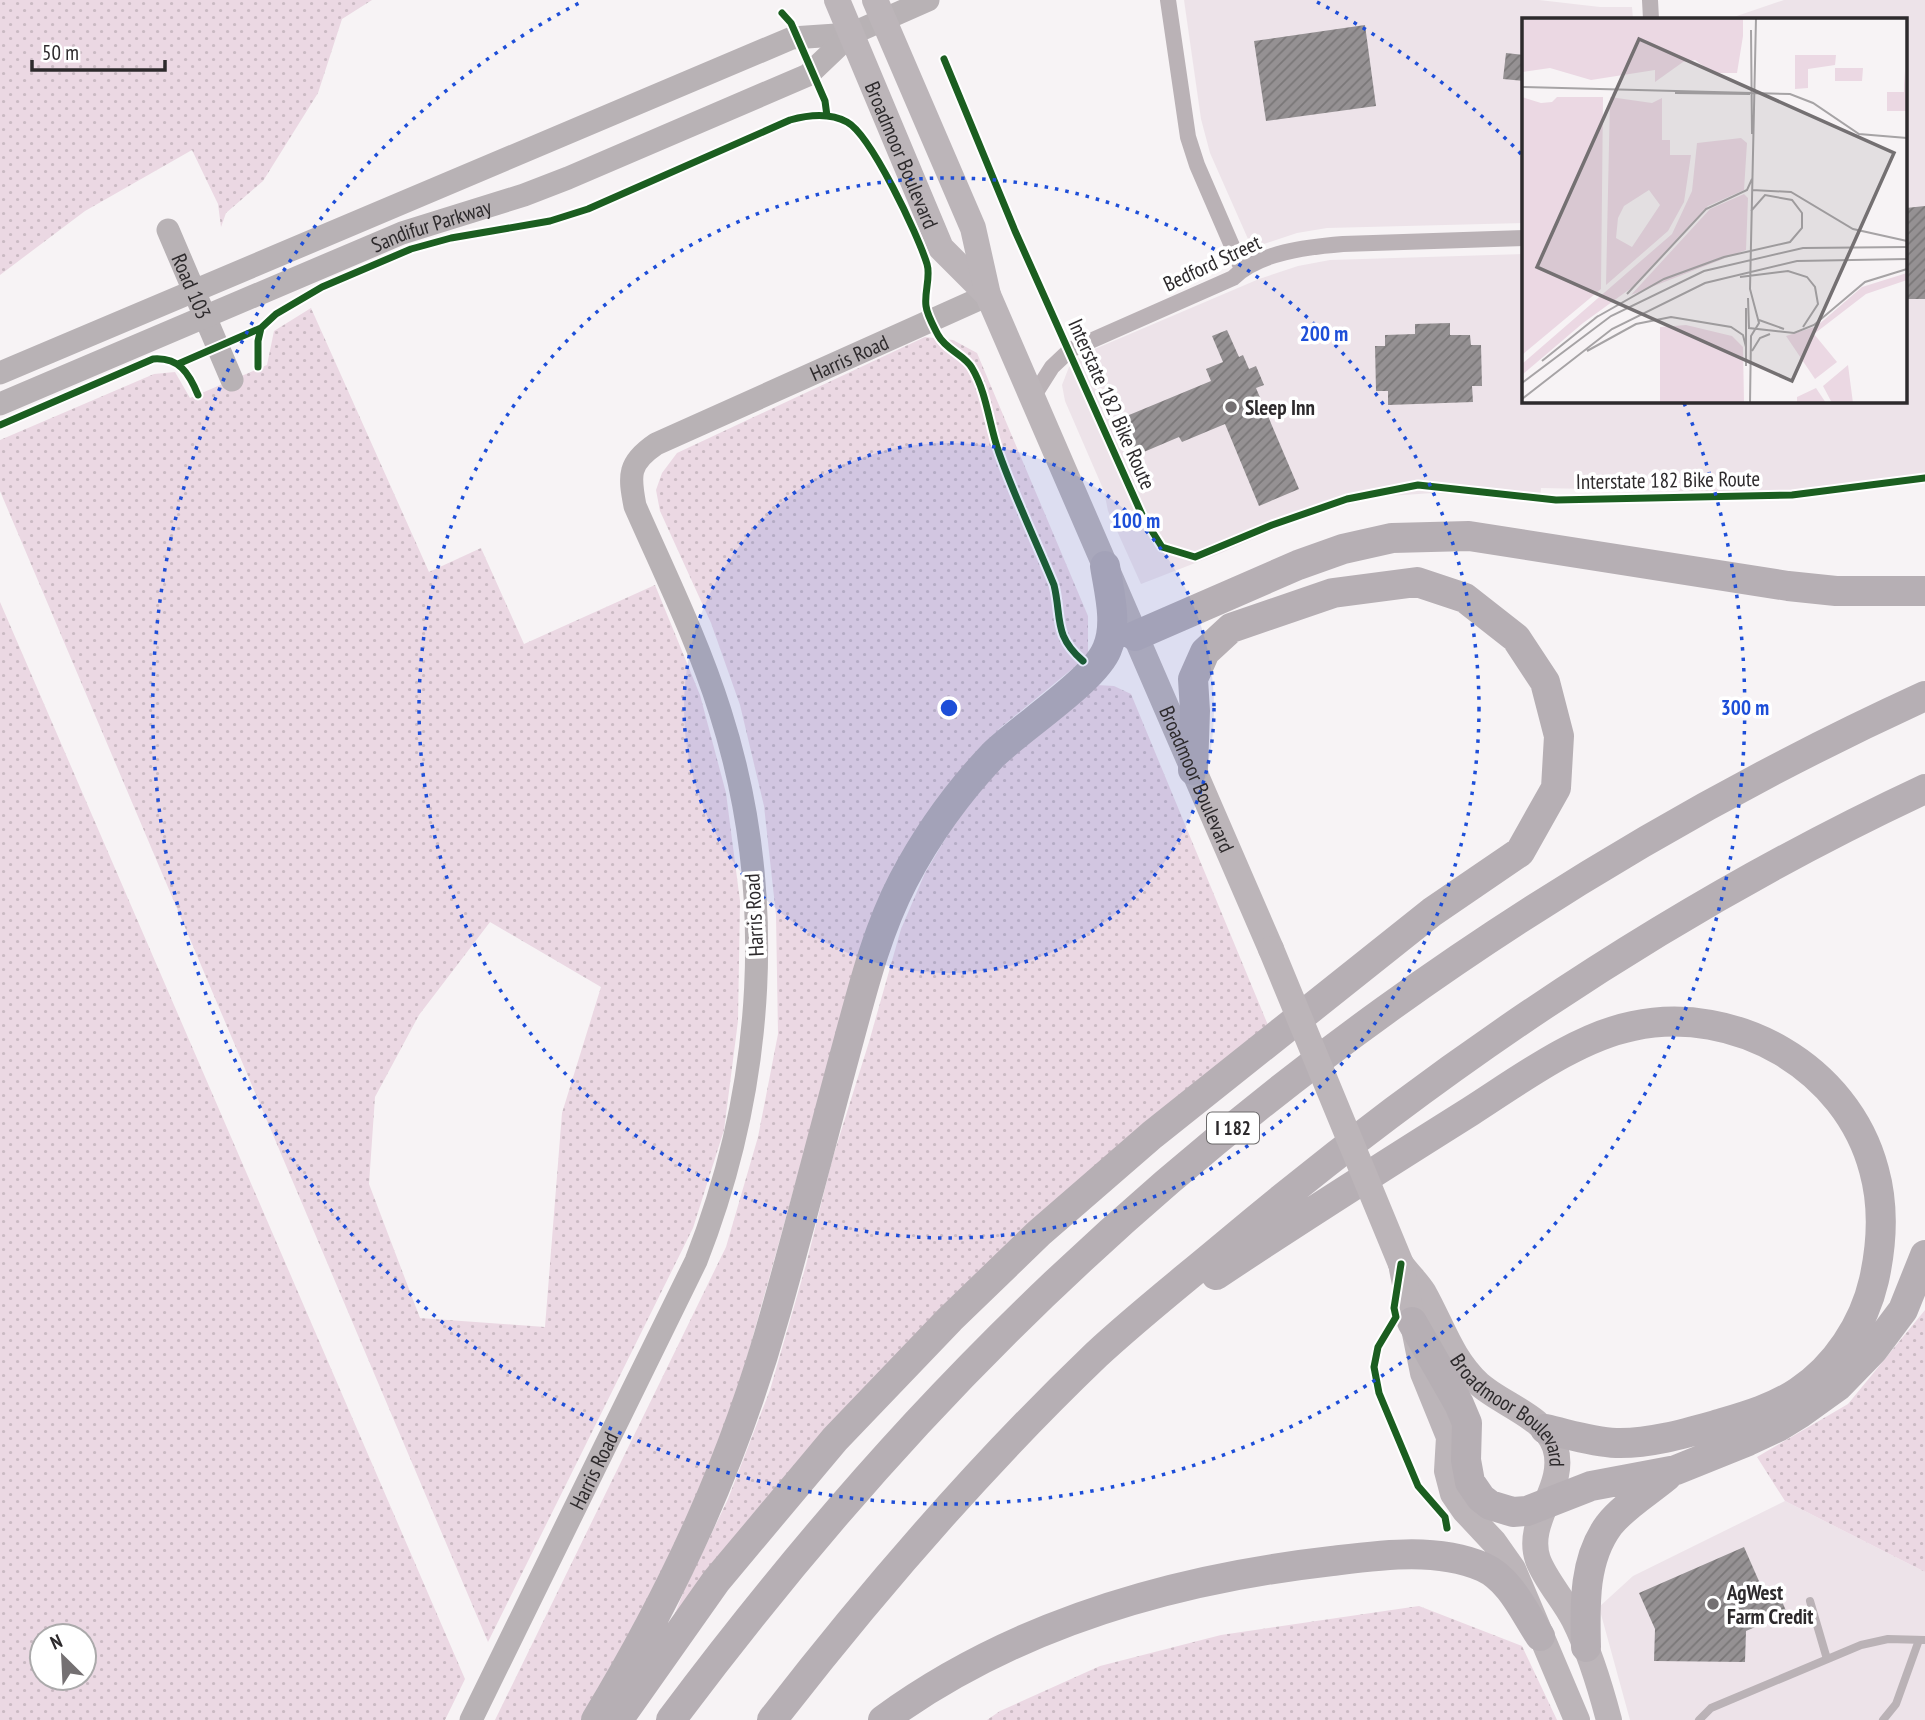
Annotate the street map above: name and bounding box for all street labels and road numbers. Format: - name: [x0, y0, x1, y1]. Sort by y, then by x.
- street label: Broadmoor Boulevard: [859, 77, 945, 233]
- street label: Sandifur Parkway: [367, 193, 495, 258]
- street label: Bedford Street: [1159, 229, 1265, 297]
- street label: Road 103: [166, 249, 218, 323]
- street label: Interstate 182 Bike Route: [1062, 314, 1162, 494]
- street label: Harris Road: [806, 328, 892, 387]
- street label: Interstate 182 Bike Route: [1576, 465, 1760, 495]
- street label: Broadmoor Boulevard: [1154, 701, 1241, 856]
- street label: Harris Road: [738, 873, 770, 957]
- road number: I 182: [1207, 1112, 1259, 1144]
- street label: Broadmoor Boulevard: [1445, 1348, 1571, 1467]
- street label: Harris Road: [563, 1427, 624, 1514]

